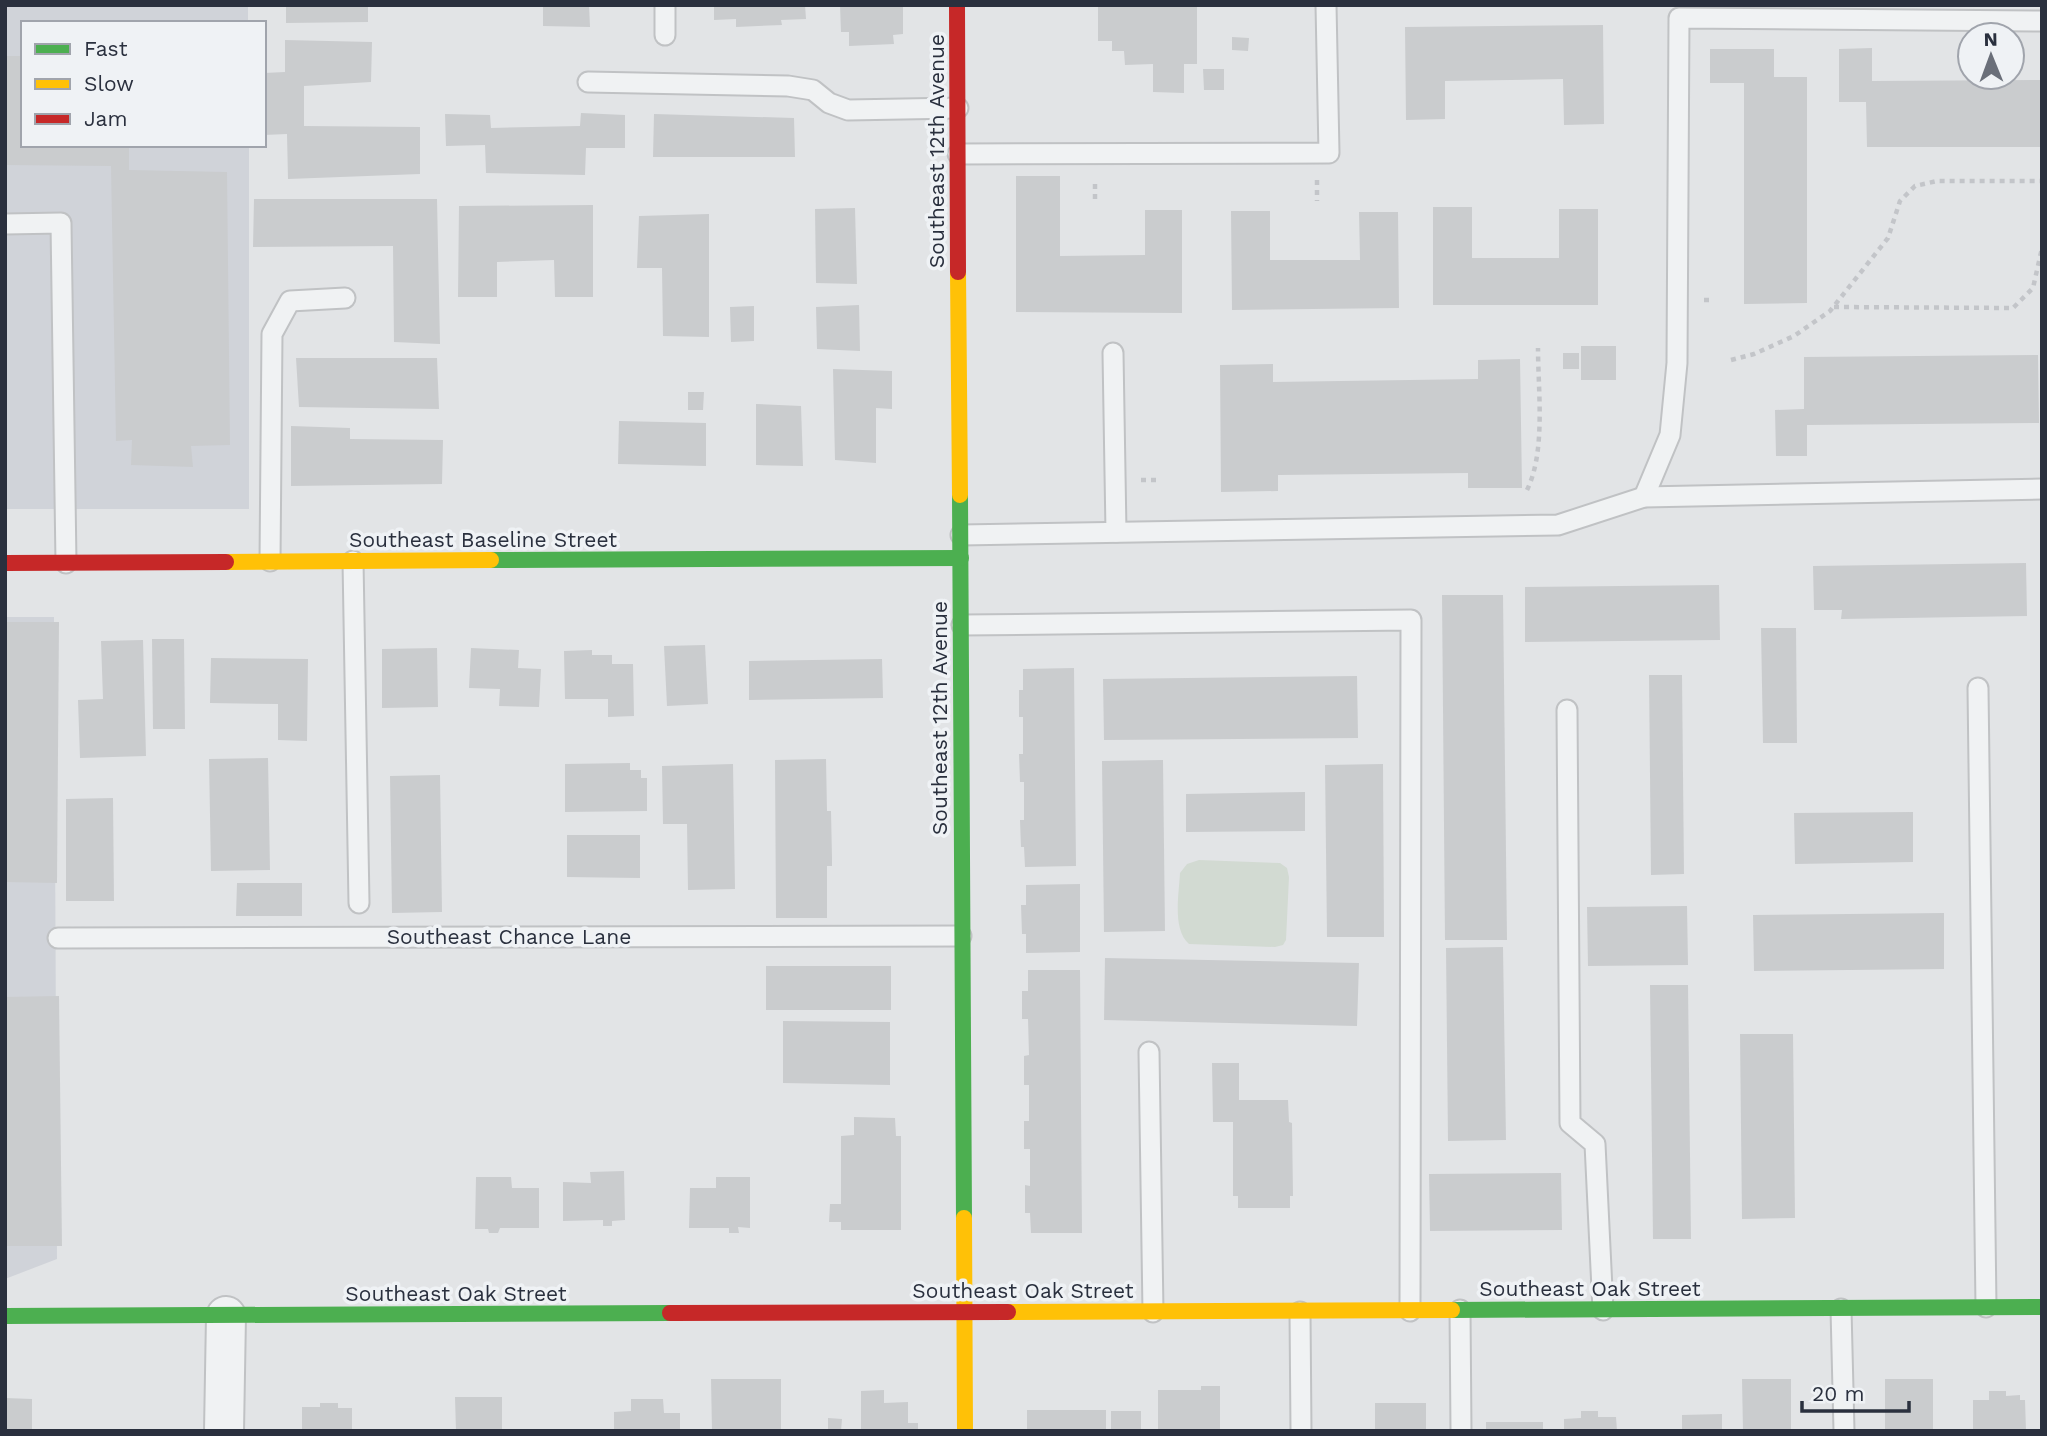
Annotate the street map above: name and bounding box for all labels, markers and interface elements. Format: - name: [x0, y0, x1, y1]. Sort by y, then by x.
- legend: [21, 21, 266, 147]
- north arrow: [1956, 21, 2026, 91]
- text: N: [1983, 28, 1998, 51]
- street label: Southeast 12th Avenue: [924, 34, 949, 268]
- text: Fast: [84, 36, 128, 61]
- text: Slow: [84, 71, 134, 96]
- text: Jam: [84, 106, 127, 131]
- street label: Southeast Baseline Street: [349, 527, 617, 552]
- street label: Southeast 12th Avenue: [927, 601, 952, 835]
- street label: Southeast Chance Lane: [387, 924, 631, 949]
- street label: Southeast Oak Street: [1479, 1276, 1701, 1301]
- street label: Southeast Oak Street: [912, 1278, 1134, 1303]
- street label: Southeast Oak Street: [345, 1281, 567, 1306]
- scale bar: [1802, 1370, 1909, 1414]
- text: 20 m: [1812, 1381, 1864, 1406]

